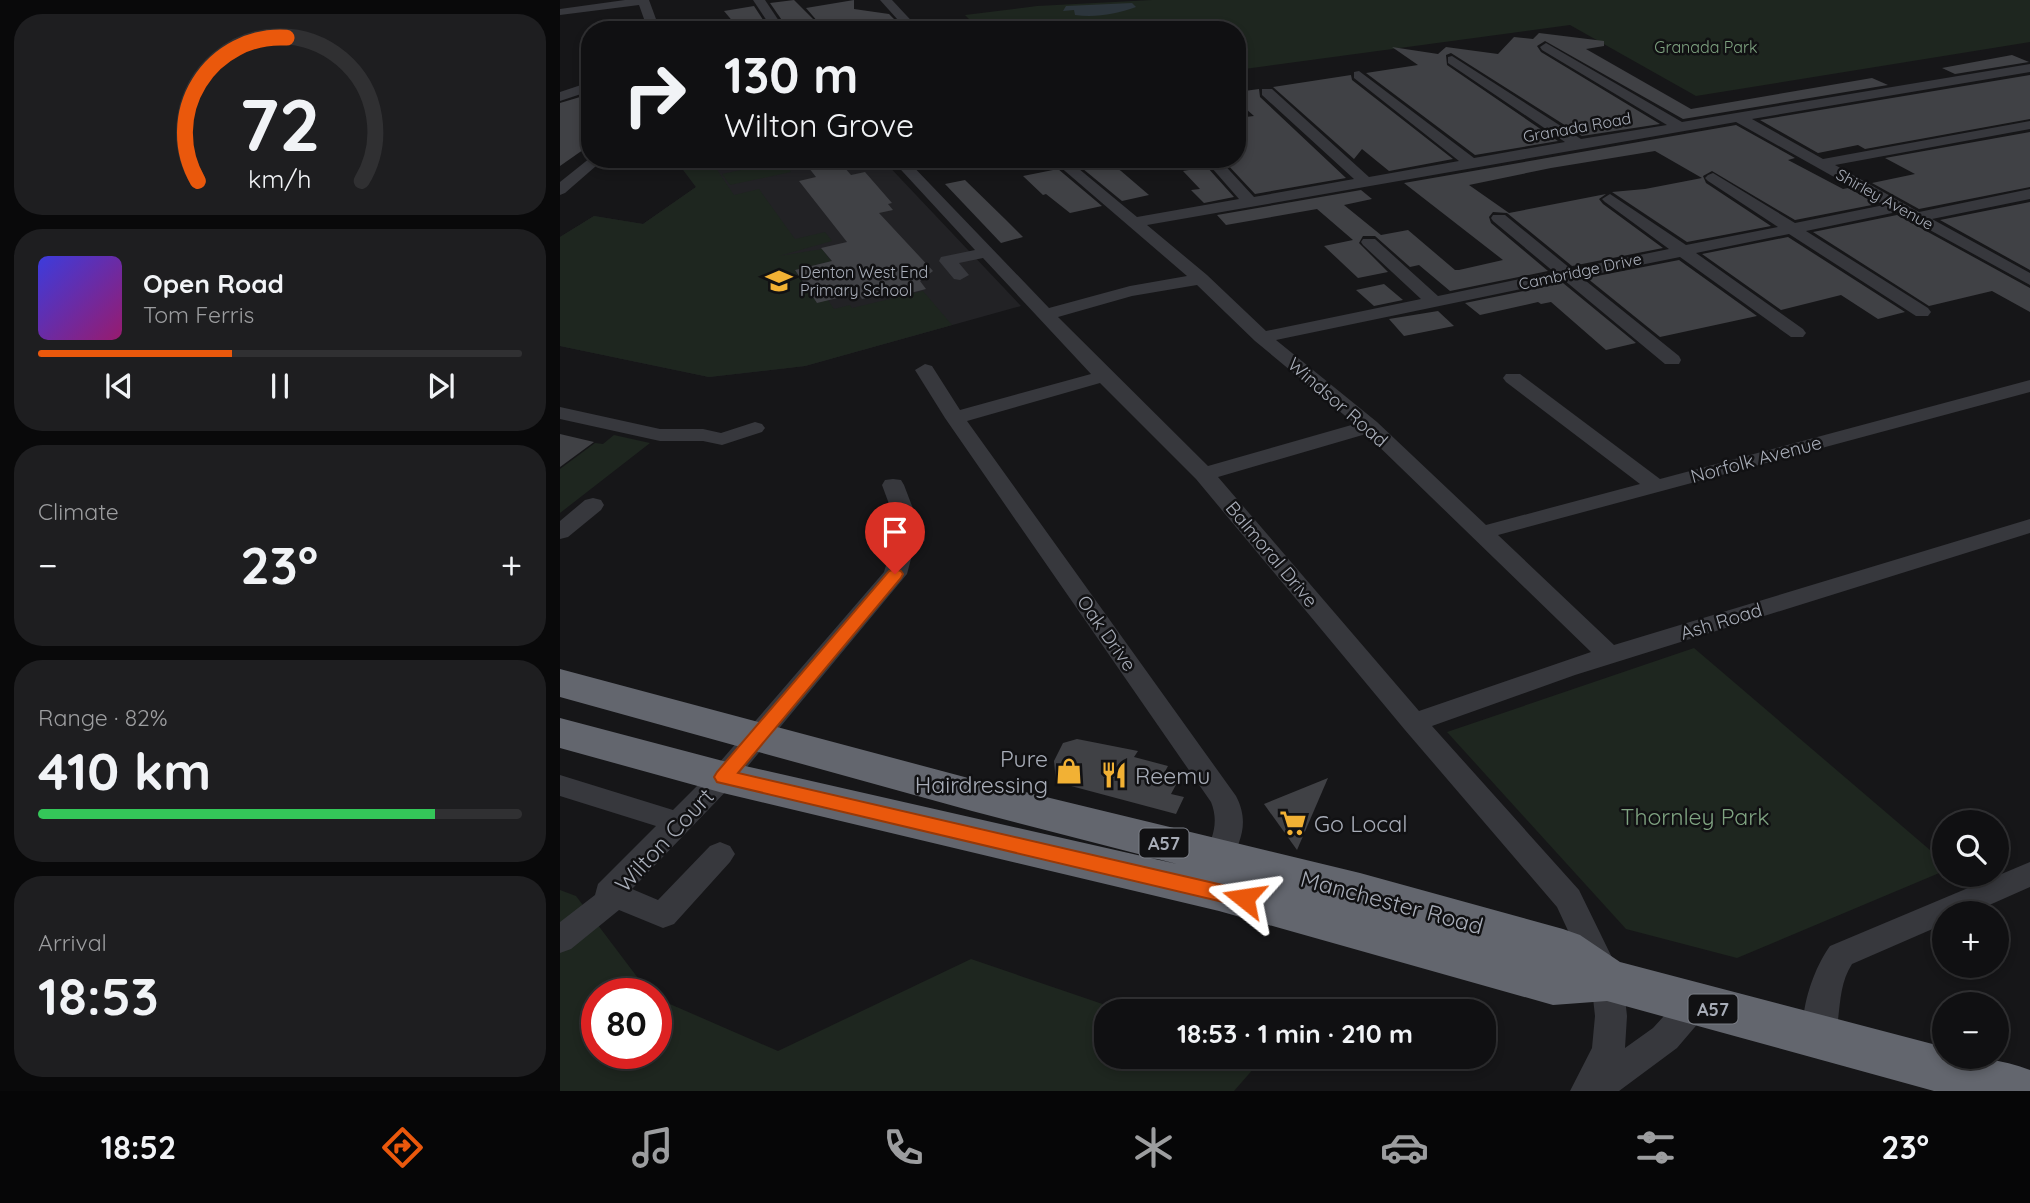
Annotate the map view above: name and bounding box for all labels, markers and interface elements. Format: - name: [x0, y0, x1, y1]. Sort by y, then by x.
- park label: Granada Park: [1654, 37, 1758, 57]
- text: 130 m: [724, 44, 858, 105]
- icon: right: [609, 49, 700, 140]
- text: 72: [239, 78, 321, 169]
- text: Wilton Grove: [724, 105, 914, 145]
- street label: Granada Road: [1521, 108, 1633, 146]
- text: km/h: [248, 163, 312, 194]
- street label: Shirley Avenue: [1833, 164, 1937, 234]
- street label: Cambridge Drive: [1517, 248, 1643, 294]
- place label: Denton West End Primary School: [800, 262, 928, 300]
- school or university icon: Denton West End Primary School: [764, 266, 794, 296]
- text: Open Road: [143, 267, 284, 300]
- text: Tom Ferris: [143, 300, 254, 329]
- street label: Windsor Road: [1283, 352, 1393, 452]
- icon: previous: [100, 367, 138, 405]
- icon: pause: [261, 367, 299, 405]
- icon: next: [422, 367, 460, 405]
- street label: Norfolk Avenue: [1688, 430, 1824, 488]
- street label: Balmoral Drive: [1221, 496, 1323, 612]
- text: Climate: [38, 497, 119, 526]
- pin: [865, 502, 925, 574]
- icon: arrive: [876, 513, 914, 551]
- text: 23°: [240, 532, 318, 597]
- text: −: [38, 541, 58, 589]
- text: +: [501, 541, 522, 589]
- street label: Oak Drive: [1072, 590, 1142, 676]
- street label: Ash Road: [1677, 597, 1765, 645]
- text: Range · 82%: [38, 703, 168, 732]
- text: 410 km: [38, 738, 211, 803]
- place label: Pure Hairdressing: [915, 744, 1048, 799]
- shop icon: Pure Hairdressing: [1054, 756, 1084, 786]
- restaurant icon: Reemu: [1099, 760, 1129, 790]
- place label: Reemu: [1135, 761, 1210, 790]
- street label: Wilton Court: [608, 782, 720, 898]
- park label: Thornley Park: [1621, 802, 1769, 831]
- supermarket icon: Go Local: [1278, 808, 1308, 838]
- place label: Go Local: [1314, 809, 1407, 838]
- map controls: [1932, 810, 2009, 1069]
- button: search: [1932, 810, 2009, 887]
- road number: A57: [1140, 828, 1188, 858]
- position arrow: [1207, 861, 1281, 935]
- street label: Manchester Road: [1298, 864, 1486, 940]
- button: +: [1932, 901, 2009, 978]
- text: Arrival: [38, 928, 107, 957]
- text: 18:53: [38, 963, 159, 1028]
- speed limit sign: 80: [581, 978, 672, 1069]
- button: −: [1932, 992, 2009, 1069]
- road number: A57: [1688, 994, 1738, 1024]
- text: 18:53 · 1 min · 210 m: [1177, 1017, 1413, 1050]
- icon: directions: [378, 1123, 427, 1172]
- icon: music: [628, 1123, 677, 1172]
- icon: phone: [879, 1123, 928, 1172]
- icon: climate: [1129, 1123, 1178, 1172]
- icon: car: [1380, 1123, 1429, 1172]
- icon: filters: [1631, 1123, 1680, 1172]
- text: 18:52: [101, 1127, 176, 1167]
- text: 23°: [1881, 1127, 1929, 1167]

